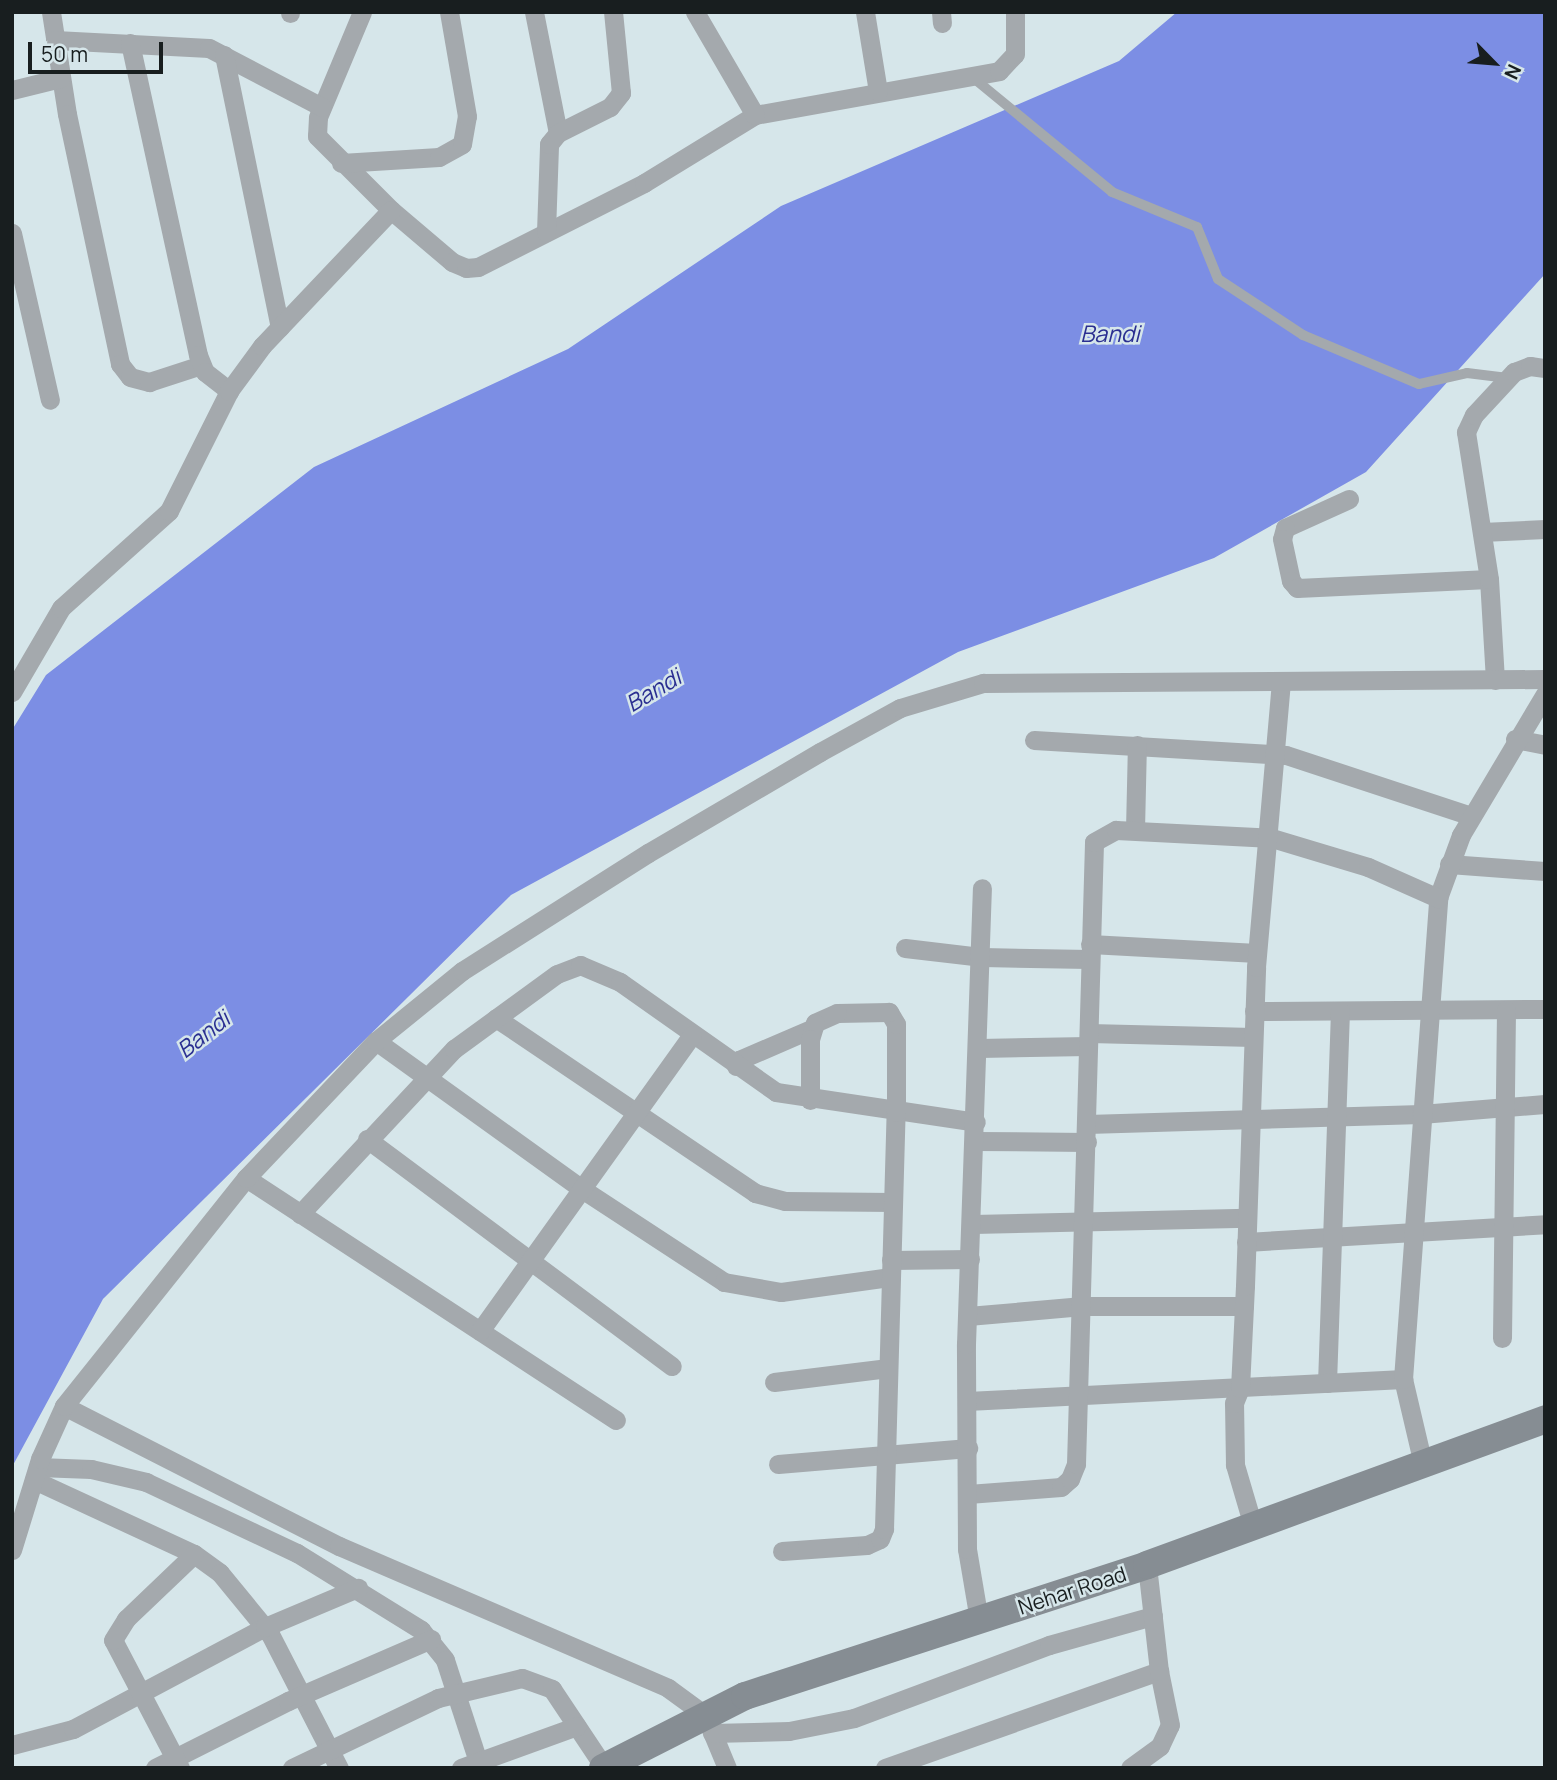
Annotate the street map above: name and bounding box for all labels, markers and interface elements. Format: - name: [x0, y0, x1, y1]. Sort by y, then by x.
- scale bar: [32, 28, 166, 72]
- north arrow: [1459, 28, 1529, 98]
- text: 50 m: [41, 40, 88, 68]
- text: N: [1498, 60, 1528, 84]
- water label: Bandi: [1080, 319, 1140, 347]
- water label: Bandi: [620, 663, 686, 717]
- water label: Bandi: [171, 1005, 235, 1063]
- street label: Nehar Road: [1015, 1561, 1129, 1619]

